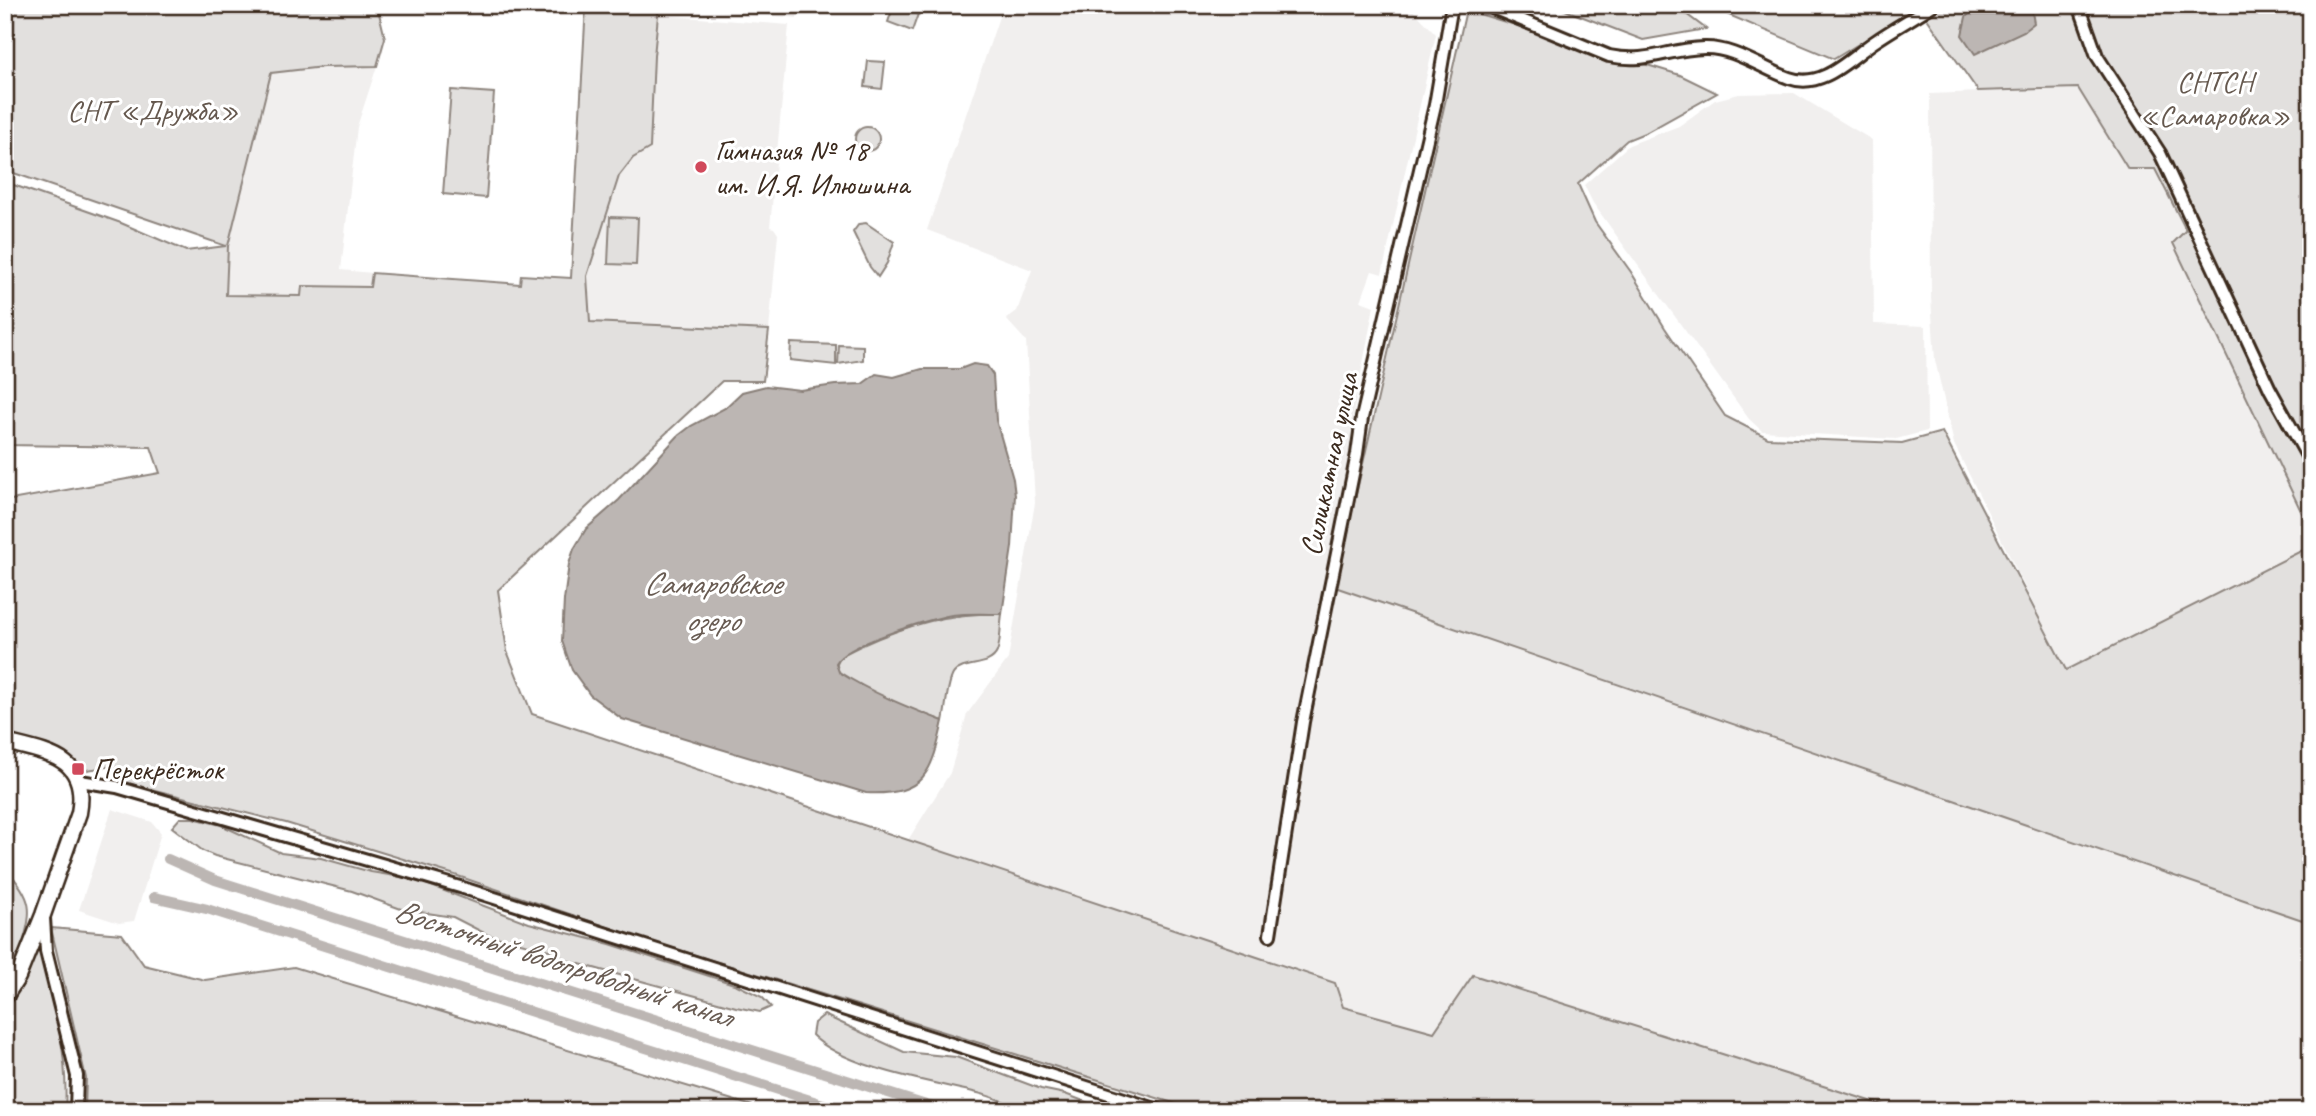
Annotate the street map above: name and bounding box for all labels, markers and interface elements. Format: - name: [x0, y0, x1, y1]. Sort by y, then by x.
- park label: СНТСН «Самаровка»: [2139, 62, 2291, 134]
- park label: СНТ «Дружба»: [67, 91, 239, 129]
- place label: Гимназия № 18 им. И.Я. Илюшина: [715, 131, 912, 203]
- marker: Гимназия № 18 им. И.Я. Илюшина: [693, 159, 709, 175]
- street label: Силикатная улица: [1291, 367, 1367, 559]
- water label: Самаровское озеро: [644, 563, 785, 641]
- place label: Перекрёсток: [92, 750, 226, 788]
- marker: Перекрёсток: [70, 761, 86, 777]
- water label: Восточный водопроводный канал: [389, 889, 741, 1038]

